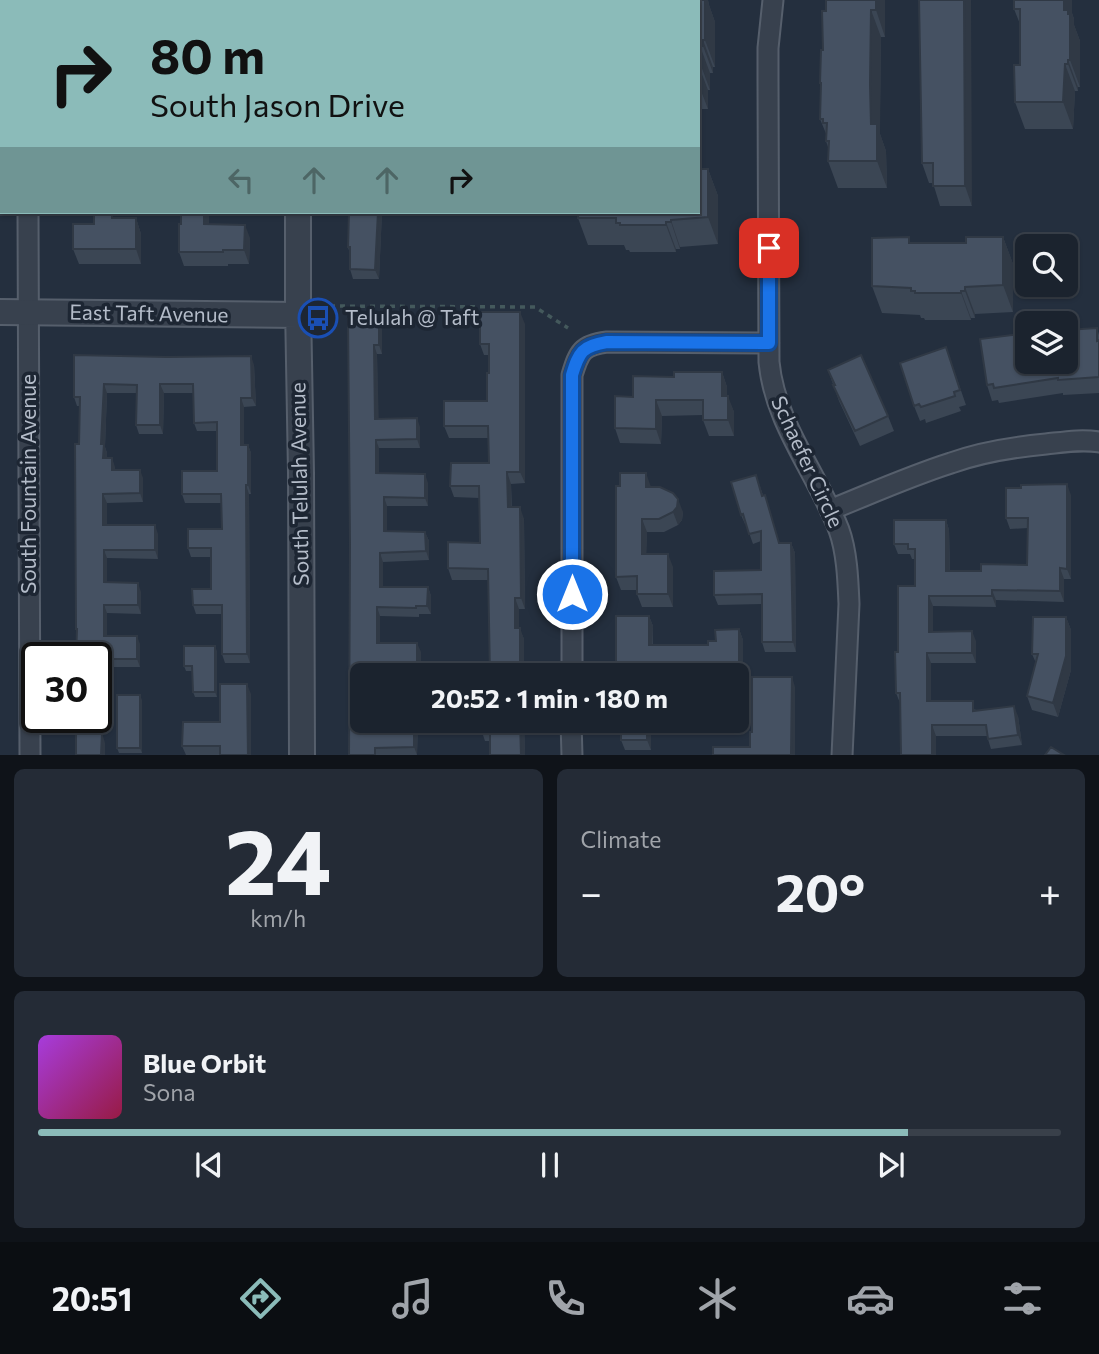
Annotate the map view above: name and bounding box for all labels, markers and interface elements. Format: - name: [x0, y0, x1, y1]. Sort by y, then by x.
- text: 80 m: [150, 24, 265, 84]
- icon: right: [35, 28, 126, 119]
- text: South Jason Drive: [150, 84, 405, 124]
- icon: left: [222, 161, 260, 199]
- icon: ahead: [295, 161, 333, 199]
- icon: ahead: [368, 161, 406, 199]
- icon: right: [441, 161, 479, 199]
- pin: [739, 218, 799, 278]
- icon: arrive: [750, 229, 788, 267]
- map controls: [1015, 234, 1078, 374]
- button: search: [1015, 234, 1078, 297]
- bus stop icon: Telulah @ Taft: [297, 297, 339, 339]
- street label: East Taft Avenue: [69, 299, 229, 326]
- place label: Telulah @ Taft: [345, 304, 479, 329]
- button: layers: [1015, 311, 1078, 374]
- street label: South Fountain Avenue: [15, 374, 40, 594]
- street label: South Telulah Avenue: [284, 382, 313, 586]
- street label: Schaefer Circle: [767, 392, 850, 531]
- position arrow: [535, 557, 609, 631]
- speed limit sign: 30: [21, 642, 112, 733]
- text: 20:52 · 1 min · 180 m: [431, 682, 668, 713]
- text: 24: [225, 802, 331, 914]
- text: Climate: [581, 825, 662, 853]
- text: 20°: [775, 859, 865, 923]
- text: −: [581, 868, 602, 915]
- text: +: [1039, 868, 1061, 915]
- text: km/h: [250, 904, 306, 932]
- text: Blue Orbit: [143, 1047, 266, 1078]
- text: Sona: [143, 1078, 195, 1106]
- icon: previous: [190, 1146, 228, 1184]
- icon: pause: [531, 1146, 569, 1184]
- icon: next: [872, 1146, 910, 1184]
- icon: directions: [236, 1274, 285, 1323]
- icon: music: [388, 1274, 437, 1323]
- icon: phone: [541, 1274, 590, 1323]
- icon: climate: [693, 1274, 742, 1323]
- icon: car: [846, 1274, 895, 1323]
- icon: filters: [998, 1274, 1047, 1323]
- text: 20:51: [52, 1278, 133, 1318]

